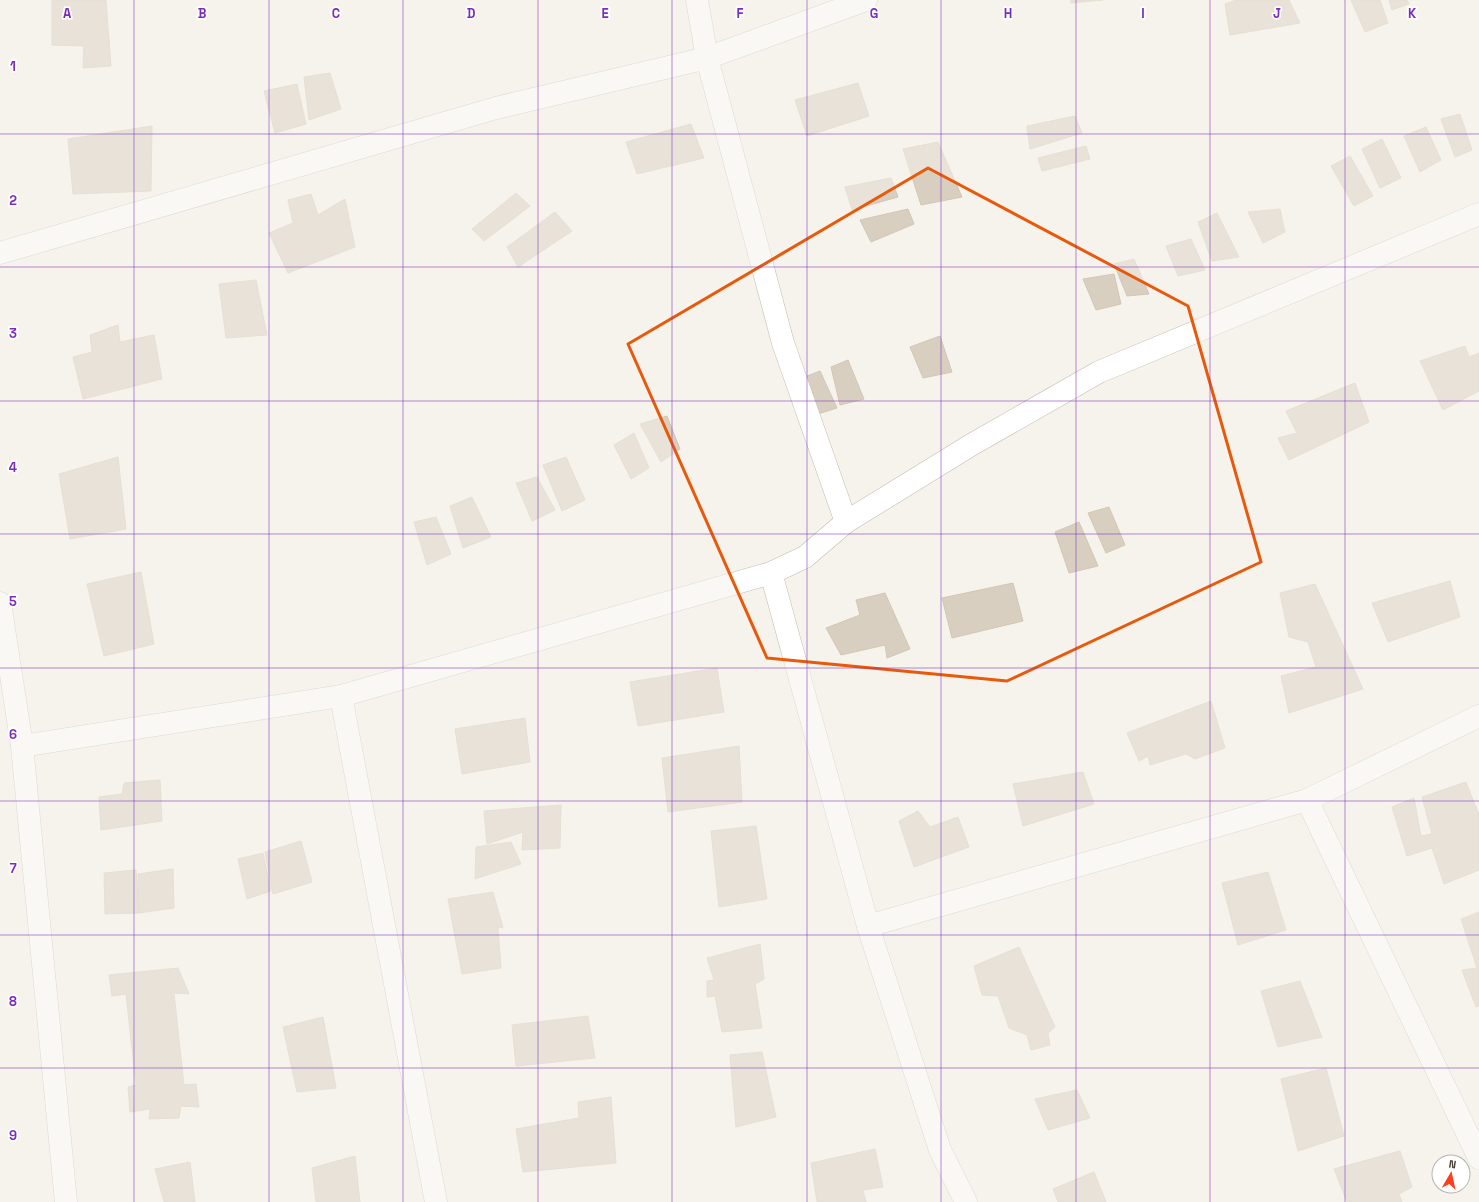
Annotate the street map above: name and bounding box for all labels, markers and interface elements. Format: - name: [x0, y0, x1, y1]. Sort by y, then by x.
- text: A: [63, 5, 72, 22]
- text: B: [198, 5, 207, 22]
- text: C: [332, 5, 340, 22]
- text: D: [467, 5, 476, 22]
- text: E: [601, 5, 609, 22]
- text: F: [737, 5, 744, 22]
- text: G: [870, 5, 878, 22]
- text: H: [1004, 5, 1012, 22]
- text: I: [1141, 5, 1145, 22]
- text: J: [1273, 5, 1281, 22]
- text: K: [1408, 5, 1417, 22]
- text: 1: [10, 58, 16, 75]
- text: 2: [9, 192, 17, 209]
- text: 3: [9, 325, 17, 342]
- text: 4: [9, 459, 17, 476]
- text: 5: [9, 593, 17, 610]
- text: 6: [9, 726, 17, 743]
- text: 7: [9, 860, 17, 877]
- text: 8: [9, 993, 17, 1010]
- text: 9: [9, 1127, 17, 1144]
- north arrow: [1431, 1154, 1471, 1194]
- text: N: [1448, 1157, 1457, 1172]

